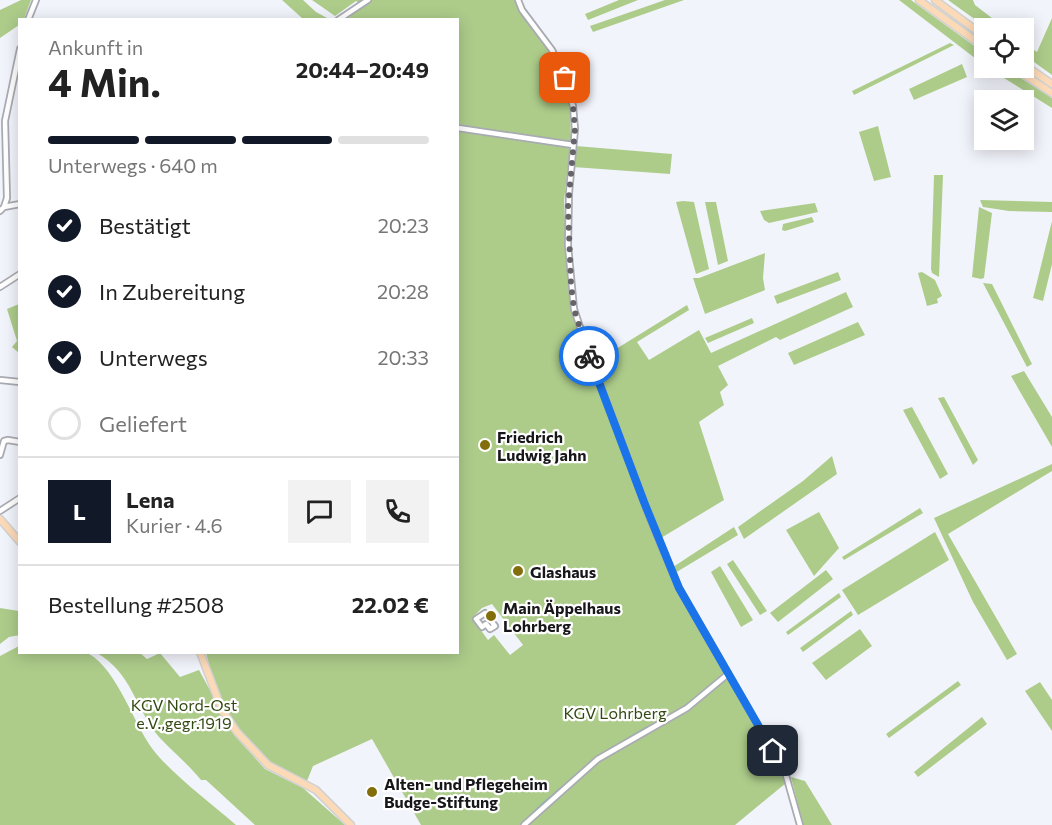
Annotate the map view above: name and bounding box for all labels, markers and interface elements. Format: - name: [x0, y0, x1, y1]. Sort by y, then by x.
- map controls: [974, 18, 1034, 150]
- button: locate: [974, 18, 1034, 78]
- text: Ankunft in: [48, 35, 143, 59]
- pin: [539, 52, 590, 103]
- text: 20:44–20:49: [296, 56, 429, 83]
- text: 4 Min.: [48, 57, 161, 105]
- icon: bag: [548, 61, 581, 94]
- button: layers: [974, 90, 1034, 150]
- text: Unterwegs · 640 m: [48, 153, 218, 177]
- icon: check: [48, 209, 81, 242]
- text: Bestätigt: [99, 212, 191, 239]
- text: 20:23: [378, 213, 429, 237]
- icon: check: [48, 275, 81, 308]
- text: In Zubereitung: [99, 278, 245, 305]
- text: 20:28: [377, 279, 429, 303]
- courier: [559, 326, 619, 386]
- icon: bike: [573, 340, 606, 373]
- icon: check: [48, 341, 81, 374]
- text: Unterwegs: [99, 344, 208, 371]
- text: 20:33: [377, 345, 429, 369]
- text: Geliefert: [99, 410, 187, 437]
- place label: Friedrich Ludwig Jahn: [497, 427, 586, 464]
- marker: Friedrich Ludwig Jahn: [478, 438, 492, 452]
- button: chat: [288, 480, 351, 543]
- button: phone: [366, 480, 429, 543]
- text: Lena: [126, 486, 175, 513]
- text: L: [73, 498, 86, 525]
- text: Kurier · 4.6: [126, 513, 223, 537]
- place label: Glashaus: [530, 562, 596, 581]
- marker: Glashaus: [511, 564, 525, 578]
- text: Bestellung #2508: [48, 591, 224, 618]
- text: 22.02 €: [352, 591, 429, 618]
- place label: Main Äppelhaus Lohrberg: [503, 598, 621, 635]
- marker: Main Äppelhaus Lohrberg: [484, 609, 498, 623]
- park label: KGV Nord-Ost e.V.,gegr.1919: [131, 695, 238, 732]
- park label: KGV Lohrberg: [563, 703, 667, 722]
- pin: [747, 725, 798, 776]
- icon: home: [756, 734, 789, 767]
- place label: Alten- und Pflegeheim Budge-Stiftung: [384, 774, 548, 811]
- marker: Alten- und Pflegeheim Budge-Stiftung: [365, 785, 379, 799]

